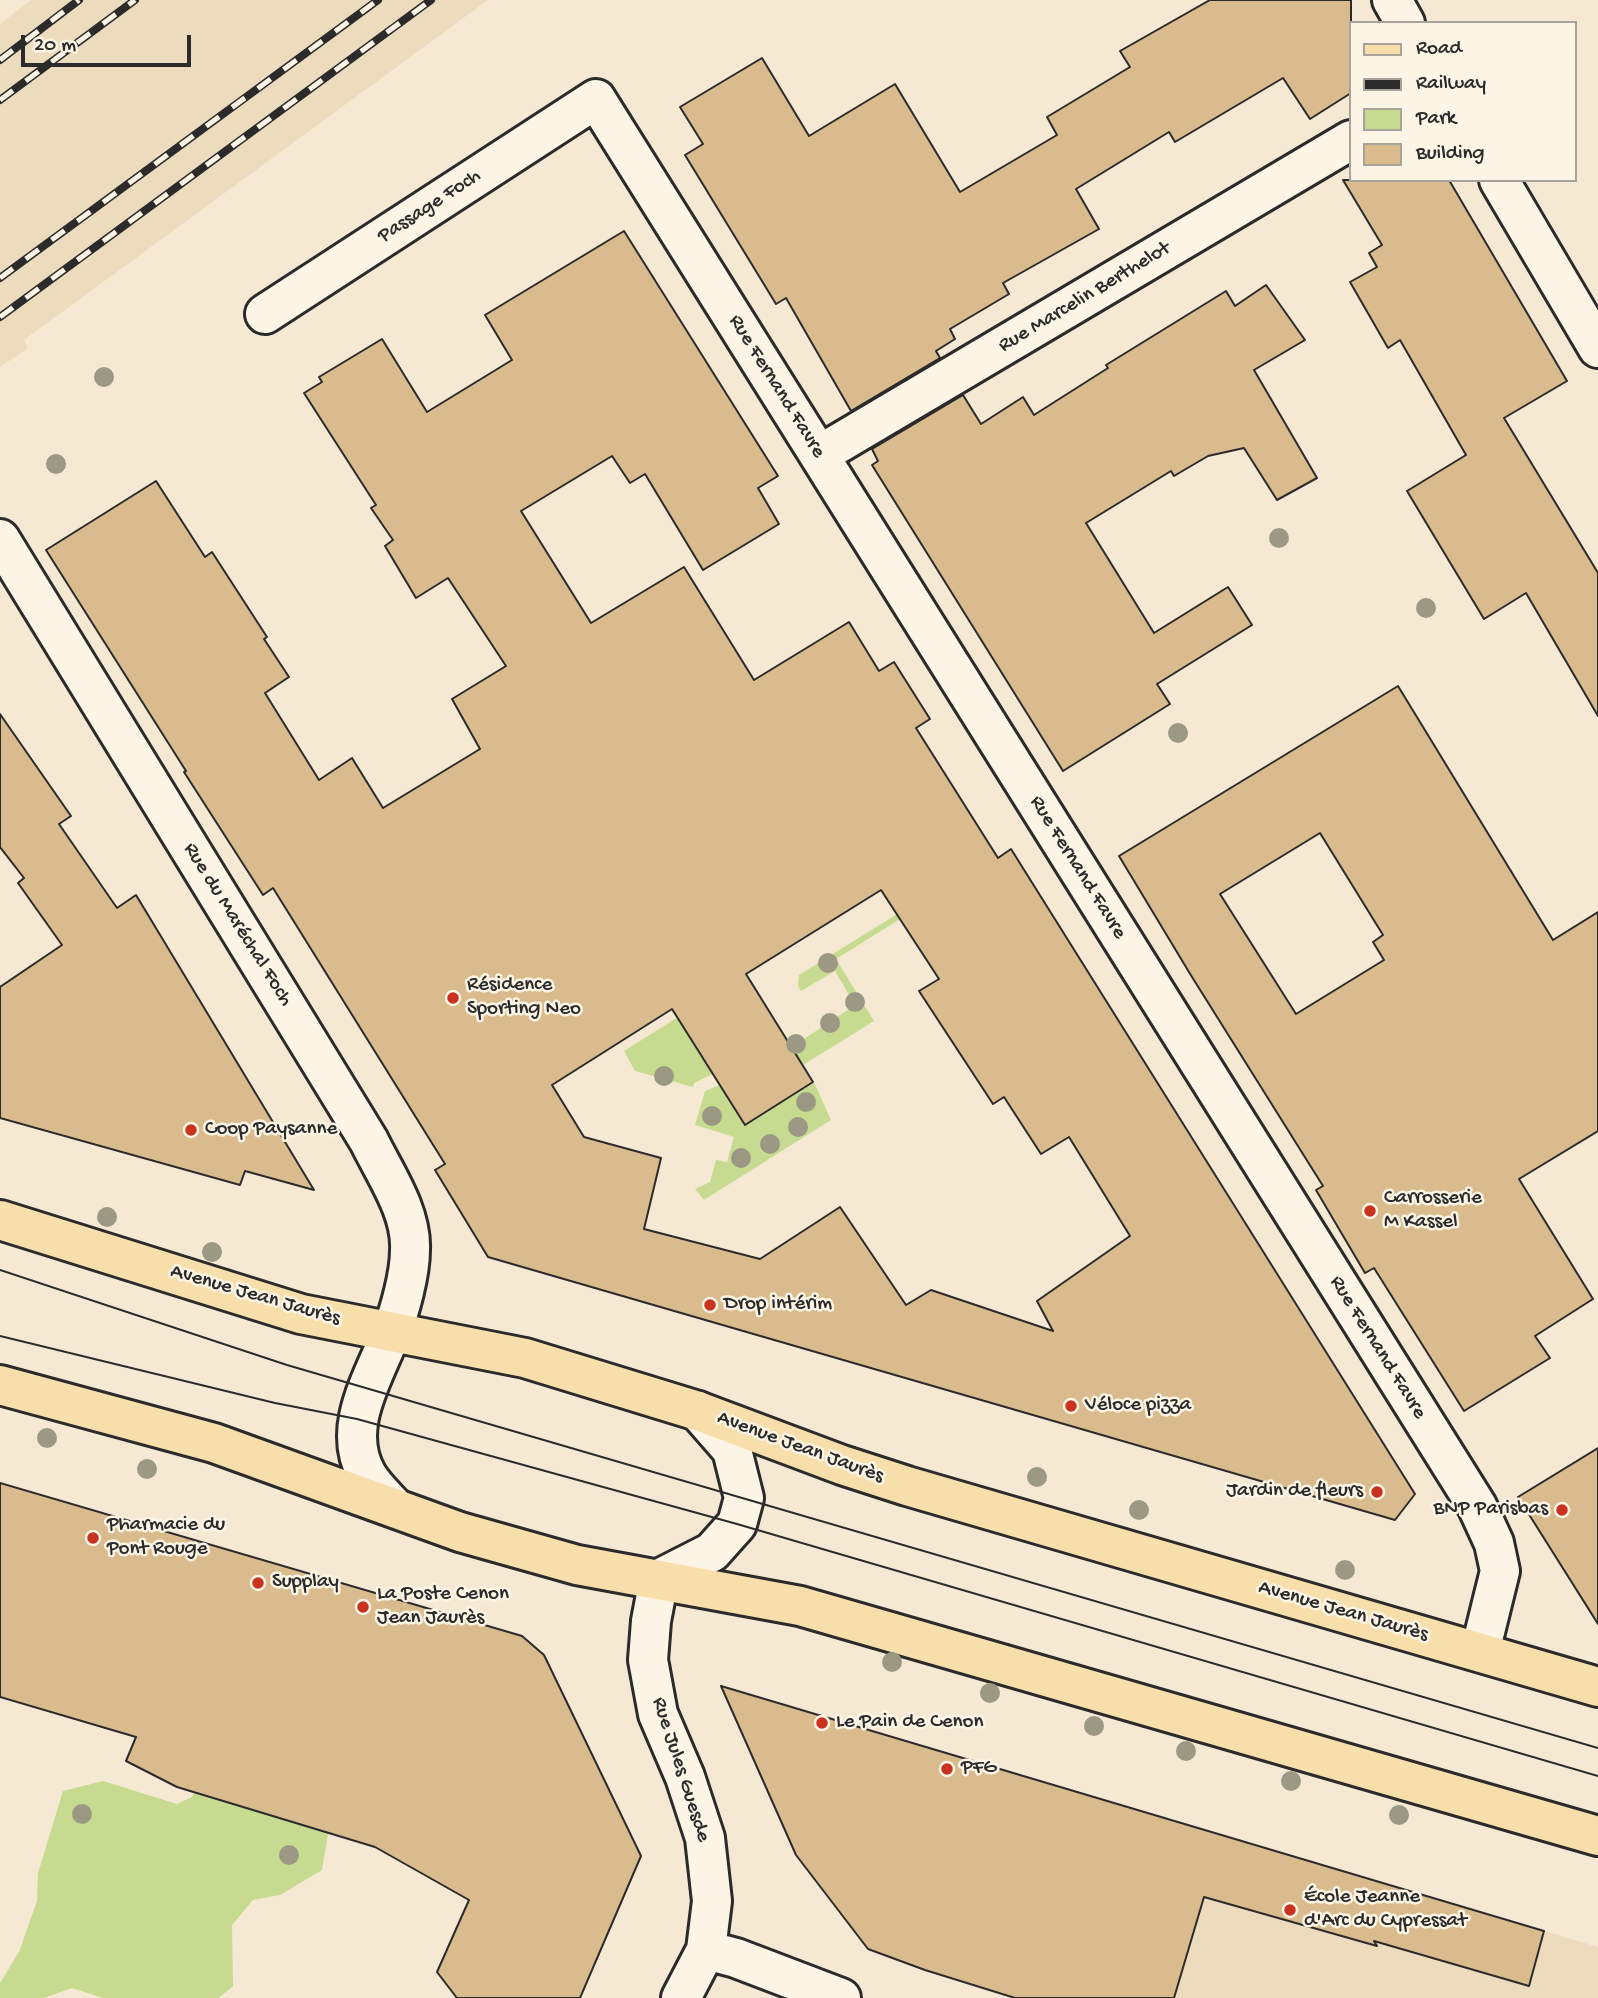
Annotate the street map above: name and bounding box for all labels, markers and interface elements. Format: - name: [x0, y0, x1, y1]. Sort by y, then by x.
- scale bar: [24, 21, 194, 65]
- legend: [1350, 21, 1577, 182]
- text: 20 m: [34, 34, 76, 59]
- text: Road: [1416, 37, 1462, 62]
- text: Railway: [1416, 72, 1486, 97]
- text: Park: [1416, 107, 1456, 132]
- text: Building: [1416, 142, 1485, 167]
- street label: Passage Foch: [374, 164, 486, 250]
- street label: Rue Marcelin Berthelot: [994, 237, 1176, 359]
- street label: Rue Fernand Favre: [722, 311, 830, 463]
- street label: Rue Fernand Favre: [1023, 792, 1131, 944]
- street label: Rue du Maréchal Foch: [176, 839, 298, 1011]
- place label: Résidence Sporting Neo: [467, 973, 581, 1023]
- marker: Résidence Sporting Neo: [445, 990, 461, 1006]
- place label: Coop Paysanne: [205, 1117, 337, 1143]
- marker: Coop Paysanne: [183, 1122, 199, 1138]
- place label: Carrosserie M Kassel: [1384, 1186, 1482, 1236]
- marker: Carrosserie M Kassel: [1362, 1203, 1378, 1219]
- street label: Avenue Jean Jaurès: [167, 1260, 343, 1332]
- street label: Rue Fernand Favre: [1323, 1272, 1431, 1424]
- place label: Drop intérim: [724, 1292, 832, 1318]
- marker: Drop intérim: [702, 1297, 718, 1313]
- place label: Véloce pizza: [1085, 1393, 1191, 1419]
- marker: Véloce pizza: [1063, 1398, 1079, 1414]
- street label: Avenue Jean Jaurès: [713, 1406, 887, 1490]
- place label: Jardin de fleurs: [1226, 1479, 1363, 1505]
- marker: Jardin de fleurs: [1369, 1484, 1385, 1500]
- place label: BNP Parisbas: [1434, 1497, 1548, 1523]
- marker: BNP Parisbas: [1554, 1502, 1570, 1518]
- place label: Pharmacie du Pont Rouge: [107, 1513, 225, 1563]
- marker: Pharmacie du Pont Rouge: [85, 1530, 101, 1546]
- place label: Supplay: [272, 1570, 339, 1596]
- marker: Supplay: [250, 1575, 266, 1591]
- street label: Avenue Jean Jaurès: [1255, 1576, 1431, 1648]
- place label: La Poste Cenon Jean Jaurès: [377, 1582, 509, 1632]
- marker: La Poste Cenon Jean Jaurès: [355, 1599, 371, 1615]
- street label: Rue Jules Guesde: [645, 1694, 715, 1846]
- place label: Le Pain de Cenon: [836, 1710, 983, 1736]
- marker: Le Pain de Cenon: [814, 1715, 830, 1731]
- place label: PFG: [961, 1756, 997, 1782]
- marker: PFG: [939, 1761, 955, 1777]
- place label: École Jeanne d'Arc du Cypressat: [1304, 1885, 1467, 1935]
- marker: École Jeanne d'Arc du Cypressat: [1282, 1902, 1298, 1918]

